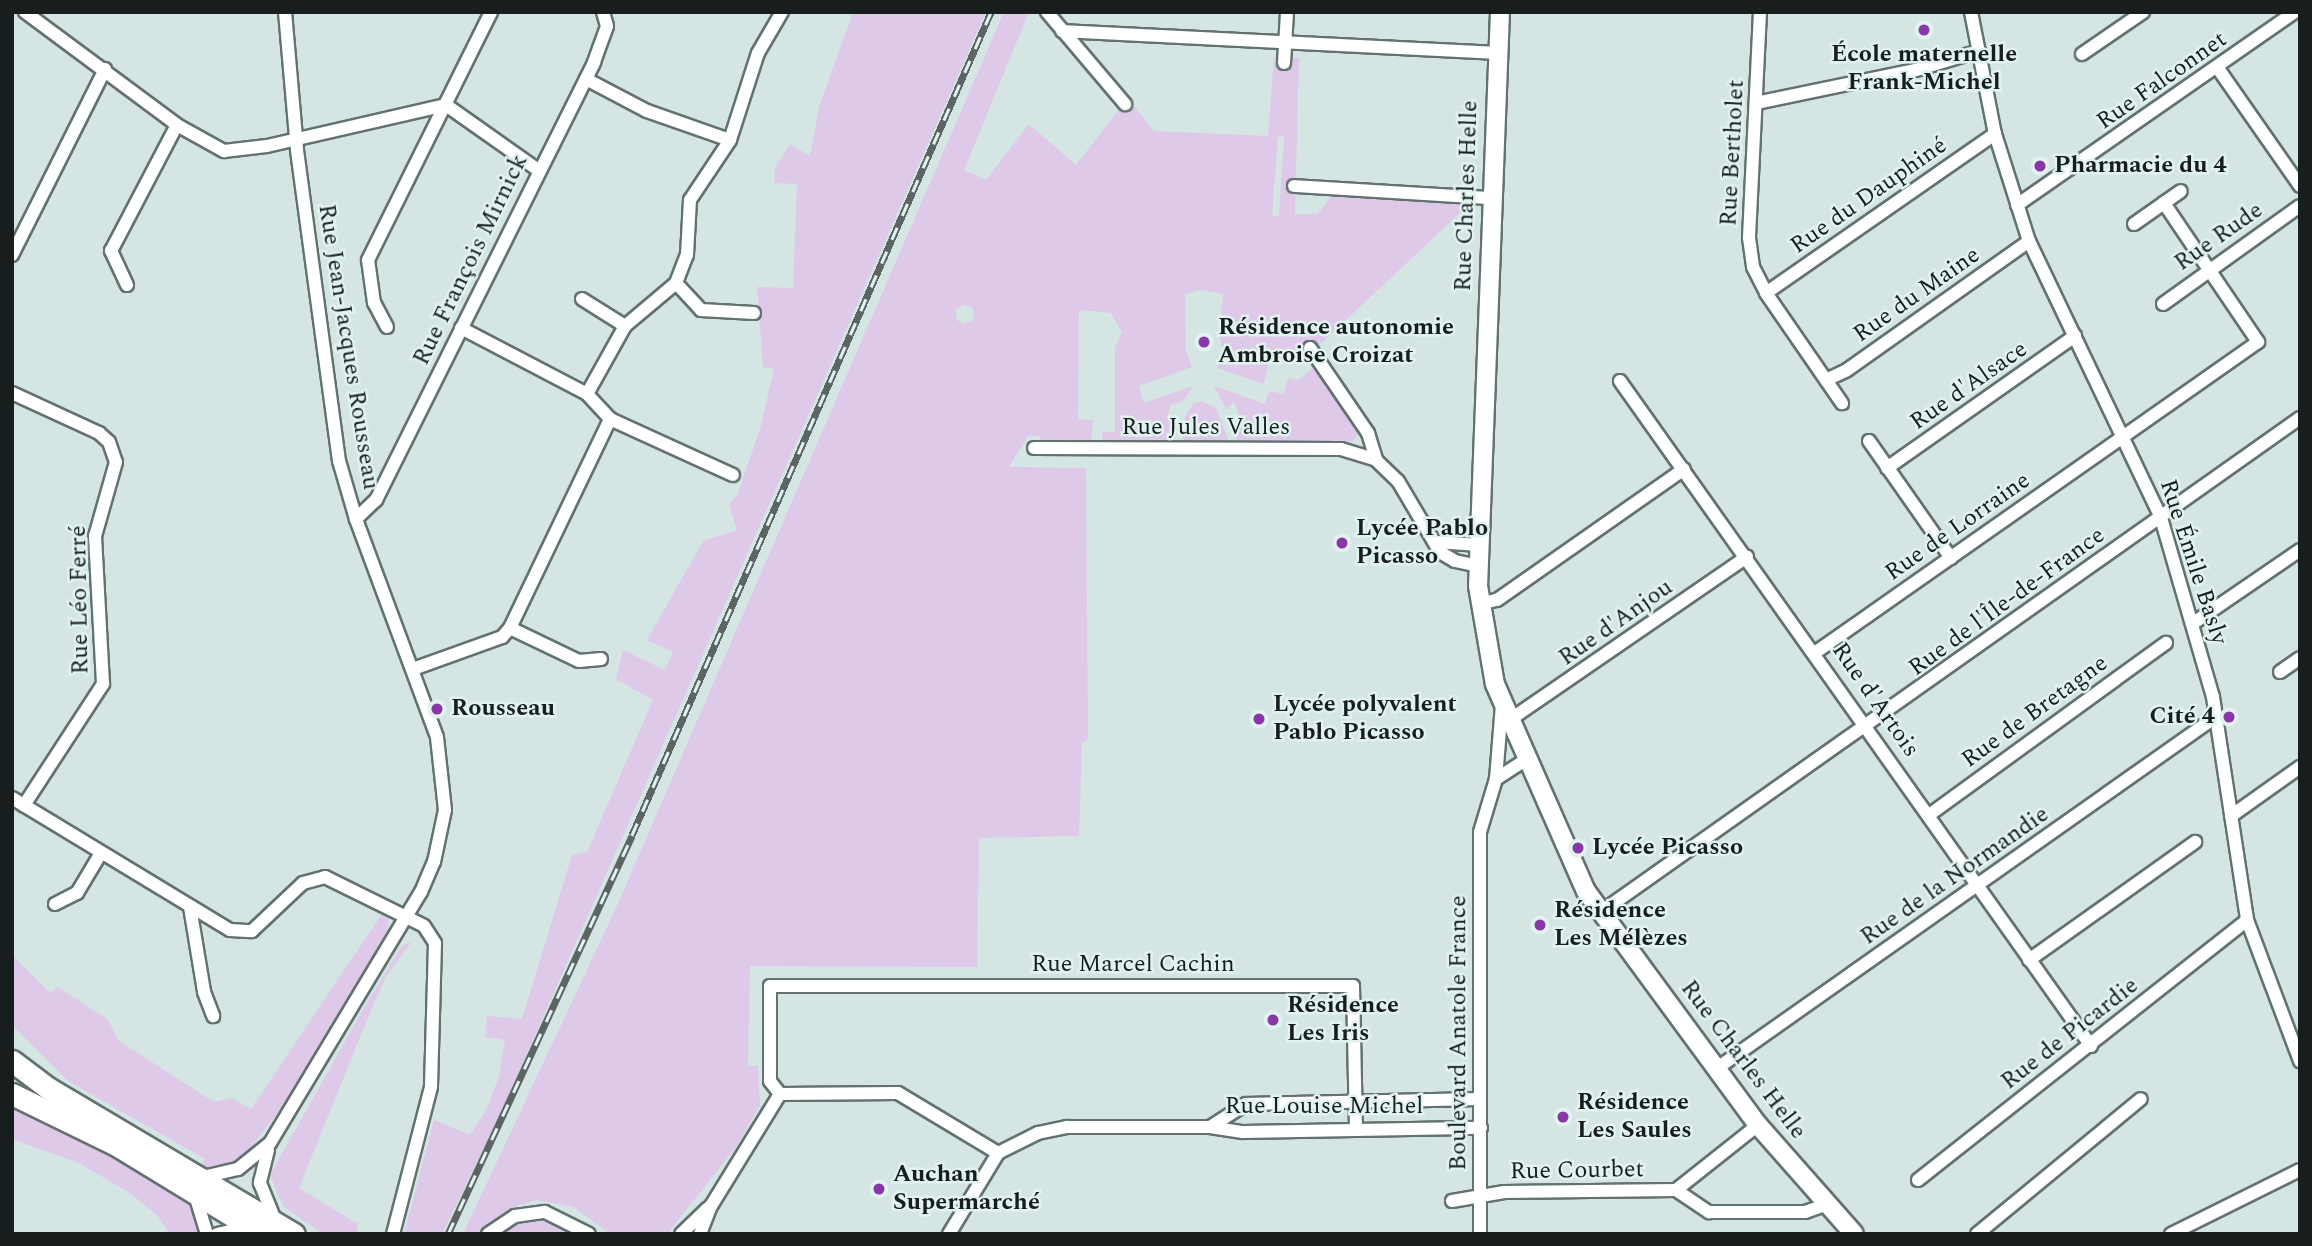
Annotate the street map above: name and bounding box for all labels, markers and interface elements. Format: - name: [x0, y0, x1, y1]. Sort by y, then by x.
- marker: École maternelle Frank-Michel: [1916, 22, 1932, 38]
- street label: Rue Falconnet: [2091, 26, 2233, 136]
- place label: École maternelle Frank-Michel: [1831, 41, 2017, 97]
- street label: Rue Bertholet: [1715, 79, 1751, 227]
- street label: Rue Charles Helle: [1449, 100, 1485, 292]
- street label: Rue du Dauphiné: [1785, 131, 1953, 261]
- street label: Rue François Mirnick: [407, 150, 535, 370]
- place label: Pharmacie du 4: [2054, 152, 2227, 180]
- marker: Pharmacie du 4: [2032, 158, 2048, 174]
- street label: Rue Rude: [2169, 196, 2269, 278]
- street label: Rue Jean-Jacques Rousseau: [311, 202, 385, 492]
- street label: Rue du Maine: [1848, 241, 1986, 349]
- place label: Résidence autonomie Ambroise Croizat: [1218, 314, 1454, 370]
- marker: Résidence autonomie Ambroise Croizat: [1196, 334, 1212, 350]
- street label: Rue d'Alsace: [1905, 335, 2033, 437]
- street label: Rue Jules Valles: [1122, 414, 1290, 442]
- street label: Rue de Lorraine: [1880, 466, 2036, 588]
- street label: Rue Émile Basly: [2153, 476, 2233, 648]
- place label: Lycée Pablo Picasso: [1356, 515, 1488, 571]
- street label: Rue de l'Île-de-France: [1903, 521, 2111, 683]
- street label: Rue Léo Ferré: [64, 525, 96, 675]
- marker: Lycée Pablo Picasso: [1334, 535, 1350, 551]
- street label: Rue d'Anjou: [1554, 573, 1678, 673]
- street label: Rue d'Artois: [1825, 637, 1925, 763]
- street label: Rue de Bretagne: [1956, 649, 2114, 775]
- place label: Lycée polyvalent Pablo Picasso: [1273, 691, 1457, 747]
- place label: Rousseau: [451, 695, 555, 723]
- marker: Rousseau: [429, 701, 445, 717]
- place label: Cité 4: [2149, 703, 2215, 731]
- marker: Cité 4: [2221, 709, 2237, 725]
- marker: Lycée polyvalent Pablo Picasso: [1251, 711, 1267, 727]
- street label: Rue de la Normandie: [1855, 800, 2055, 952]
- place label: Lycée Picasso: [1592, 834, 1743, 862]
- marker: Lycée Picasso: [1570, 840, 1586, 856]
- street label: Boulevard Anatole France: [1445, 895, 1473, 1171]
- place label: Résidence Les Mélèzes: [1554, 897, 1688, 953]
- marker: Résidence Les Mélèzes: [1532, 917, 1548, 933]
- street label: Rue Marcel Cachin: [1031, 951, 1235, 979]
- street label: Rue de Picardie: [1996, 972, 2144, 1096]
- street label: Rue Charles Helle: [1674, 975, 1812, 1145]
- place label: Résidence Les Iris: [1287, 992, 1399, 1048]
- marker: Résidence Les Iris: [1265, 1012, 1281, 1028]
- place label: Résidence Les Saules: [1577, 1089, 1692, 1145]
- street label: Rue Louise Michel: [1225, 1093, 1423, 1121]
- marker: Résidence Les Saules: [1555, 1109, 1571, 1125]
- street label: Rue Courbet: [1510, 1155, 1644, 1187]
- place label: Auchan Supermarché: [893, 1161, 1040, 1217]
- marker: Auchan Supermarché: [871, 1181, 887, 1197]

